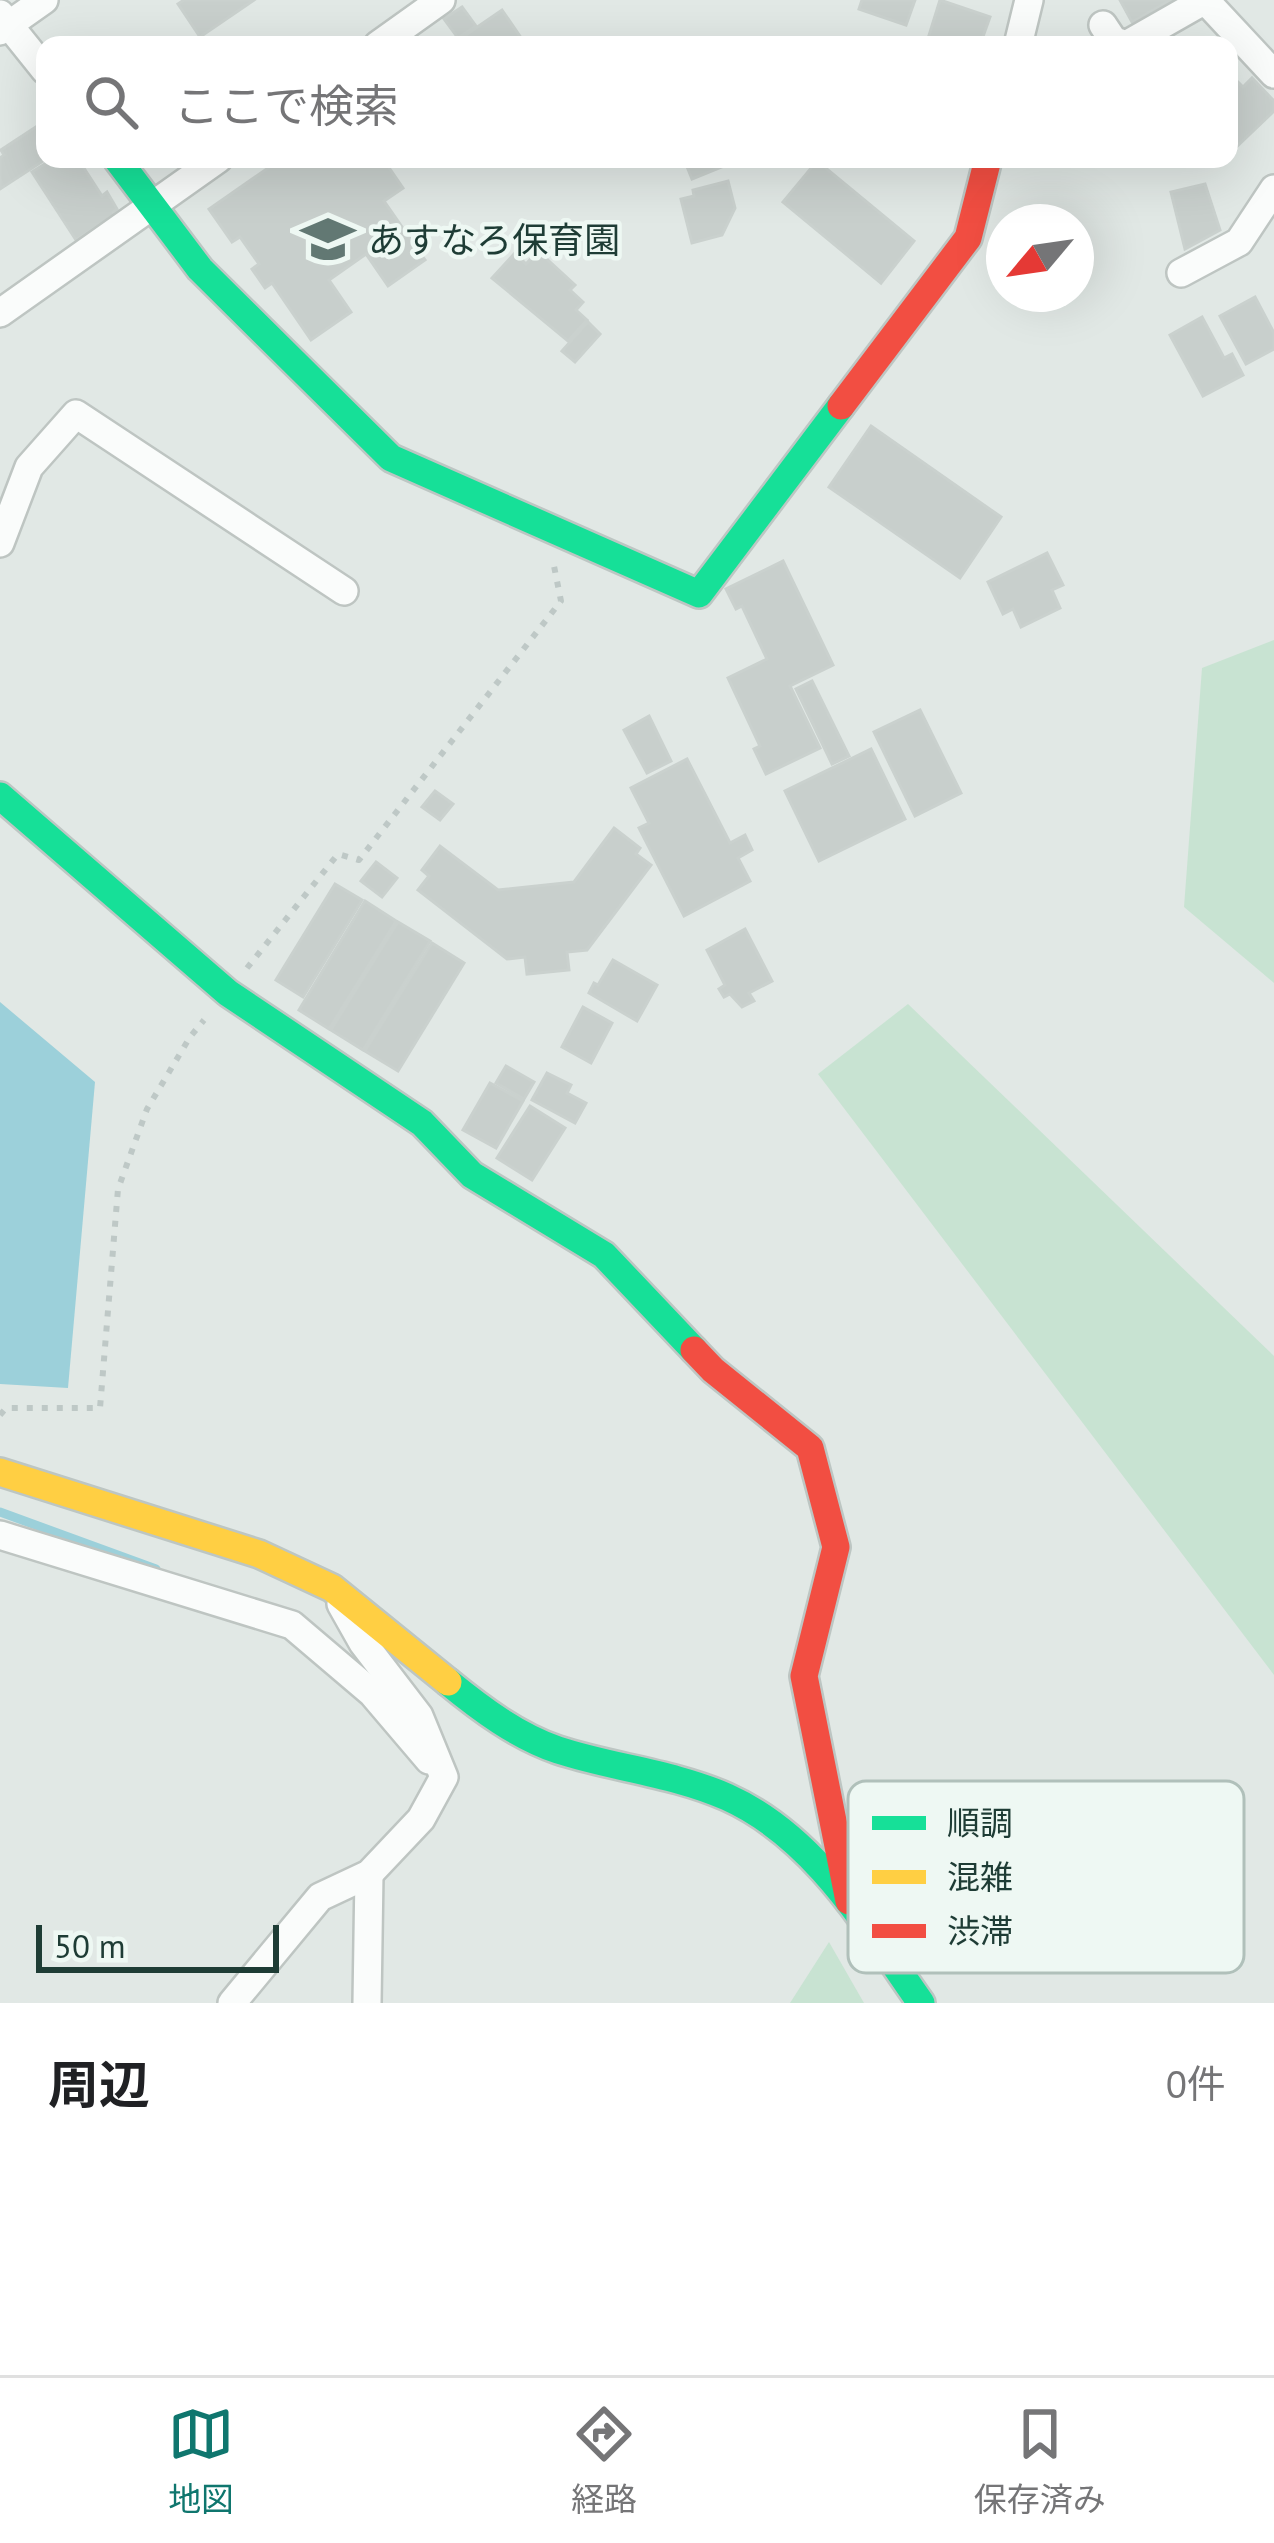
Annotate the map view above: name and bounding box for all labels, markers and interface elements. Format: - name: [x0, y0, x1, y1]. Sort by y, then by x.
- search box: [36, 36, 1238, 168]
- icon: search: [78, 69, 144, 135]
- text: ここで検索: [174, 76, 399, 134]
- north arrow: [986, 204, 1094, 312]
- school or university icon: あすなろ保育園: [299, 210, 357, 268]
- place label: あすなろ保育園: [368, 216, 620, 263]
- legend: [848, 1781, 1244, 1973]
- text: 順調: [947, 1801, 1013, 1844]
- text: 混雑: [947, 1855, 1013, 1898]
- text: 渋滞: [947, 1909, 1013, 1952]
- scale bar: [36, 1919, 279, 1972]
- text: 50 m: [54, 1924, 126, 1967]
- text: 周辺: [48, 2051, 150, 2117]
- text: 0件: [1166, 2058, 1226, 2109]
- tab: 地図: [168, 2401, 234, 2521]
- tab: 経路: [571, 2401, 637, 2521]
- tab: 保存済み: [974, 2401, 1106, 2521]

